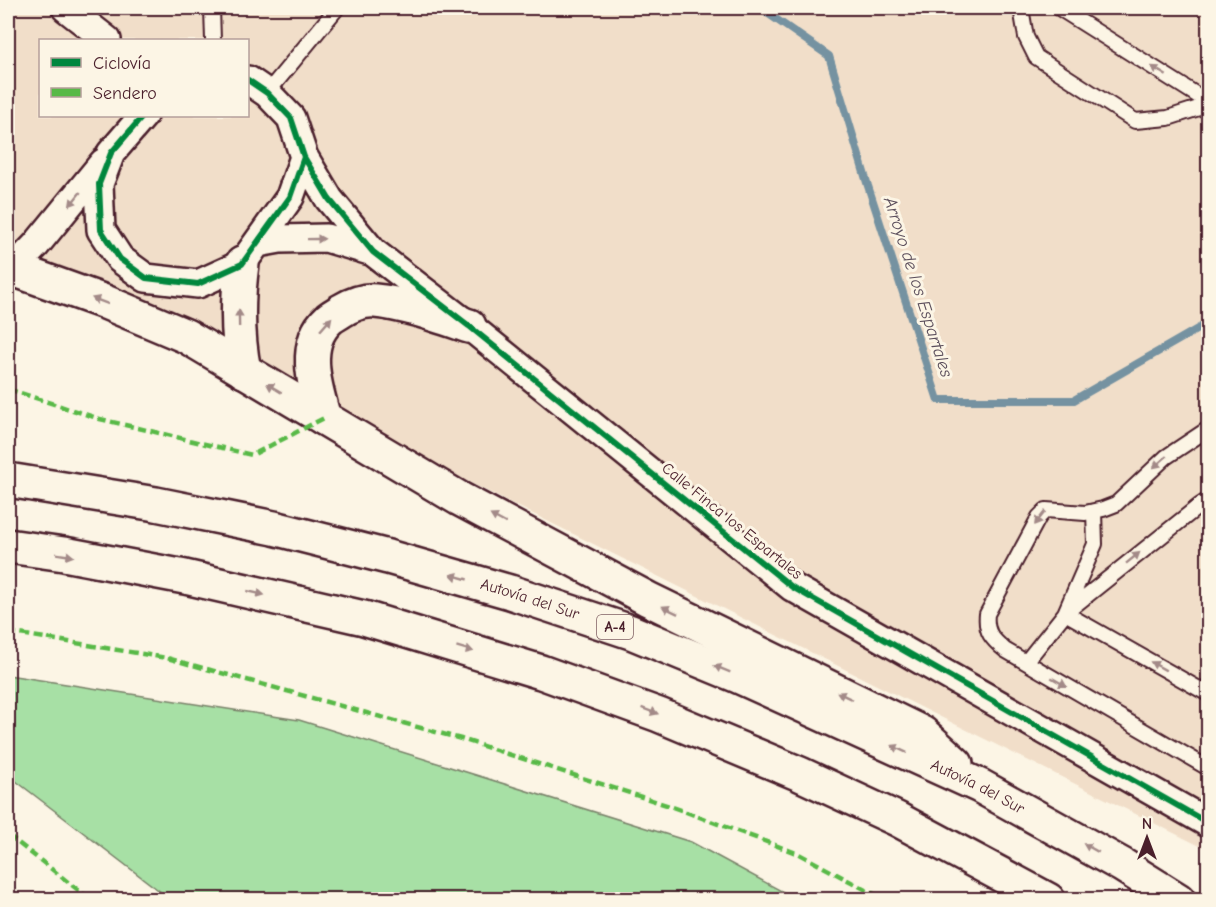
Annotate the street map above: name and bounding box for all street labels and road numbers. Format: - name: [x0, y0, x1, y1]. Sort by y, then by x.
- street label: Calle Finca los Espartales: [658, 459, 806, 583]
- street label: Autovía del Sur: [478, 575, 582, 623]
- road number: A-4: [597, 615, 633, 639]
- street label: Autovía del Sur: [928, 756, 1028, 818]

